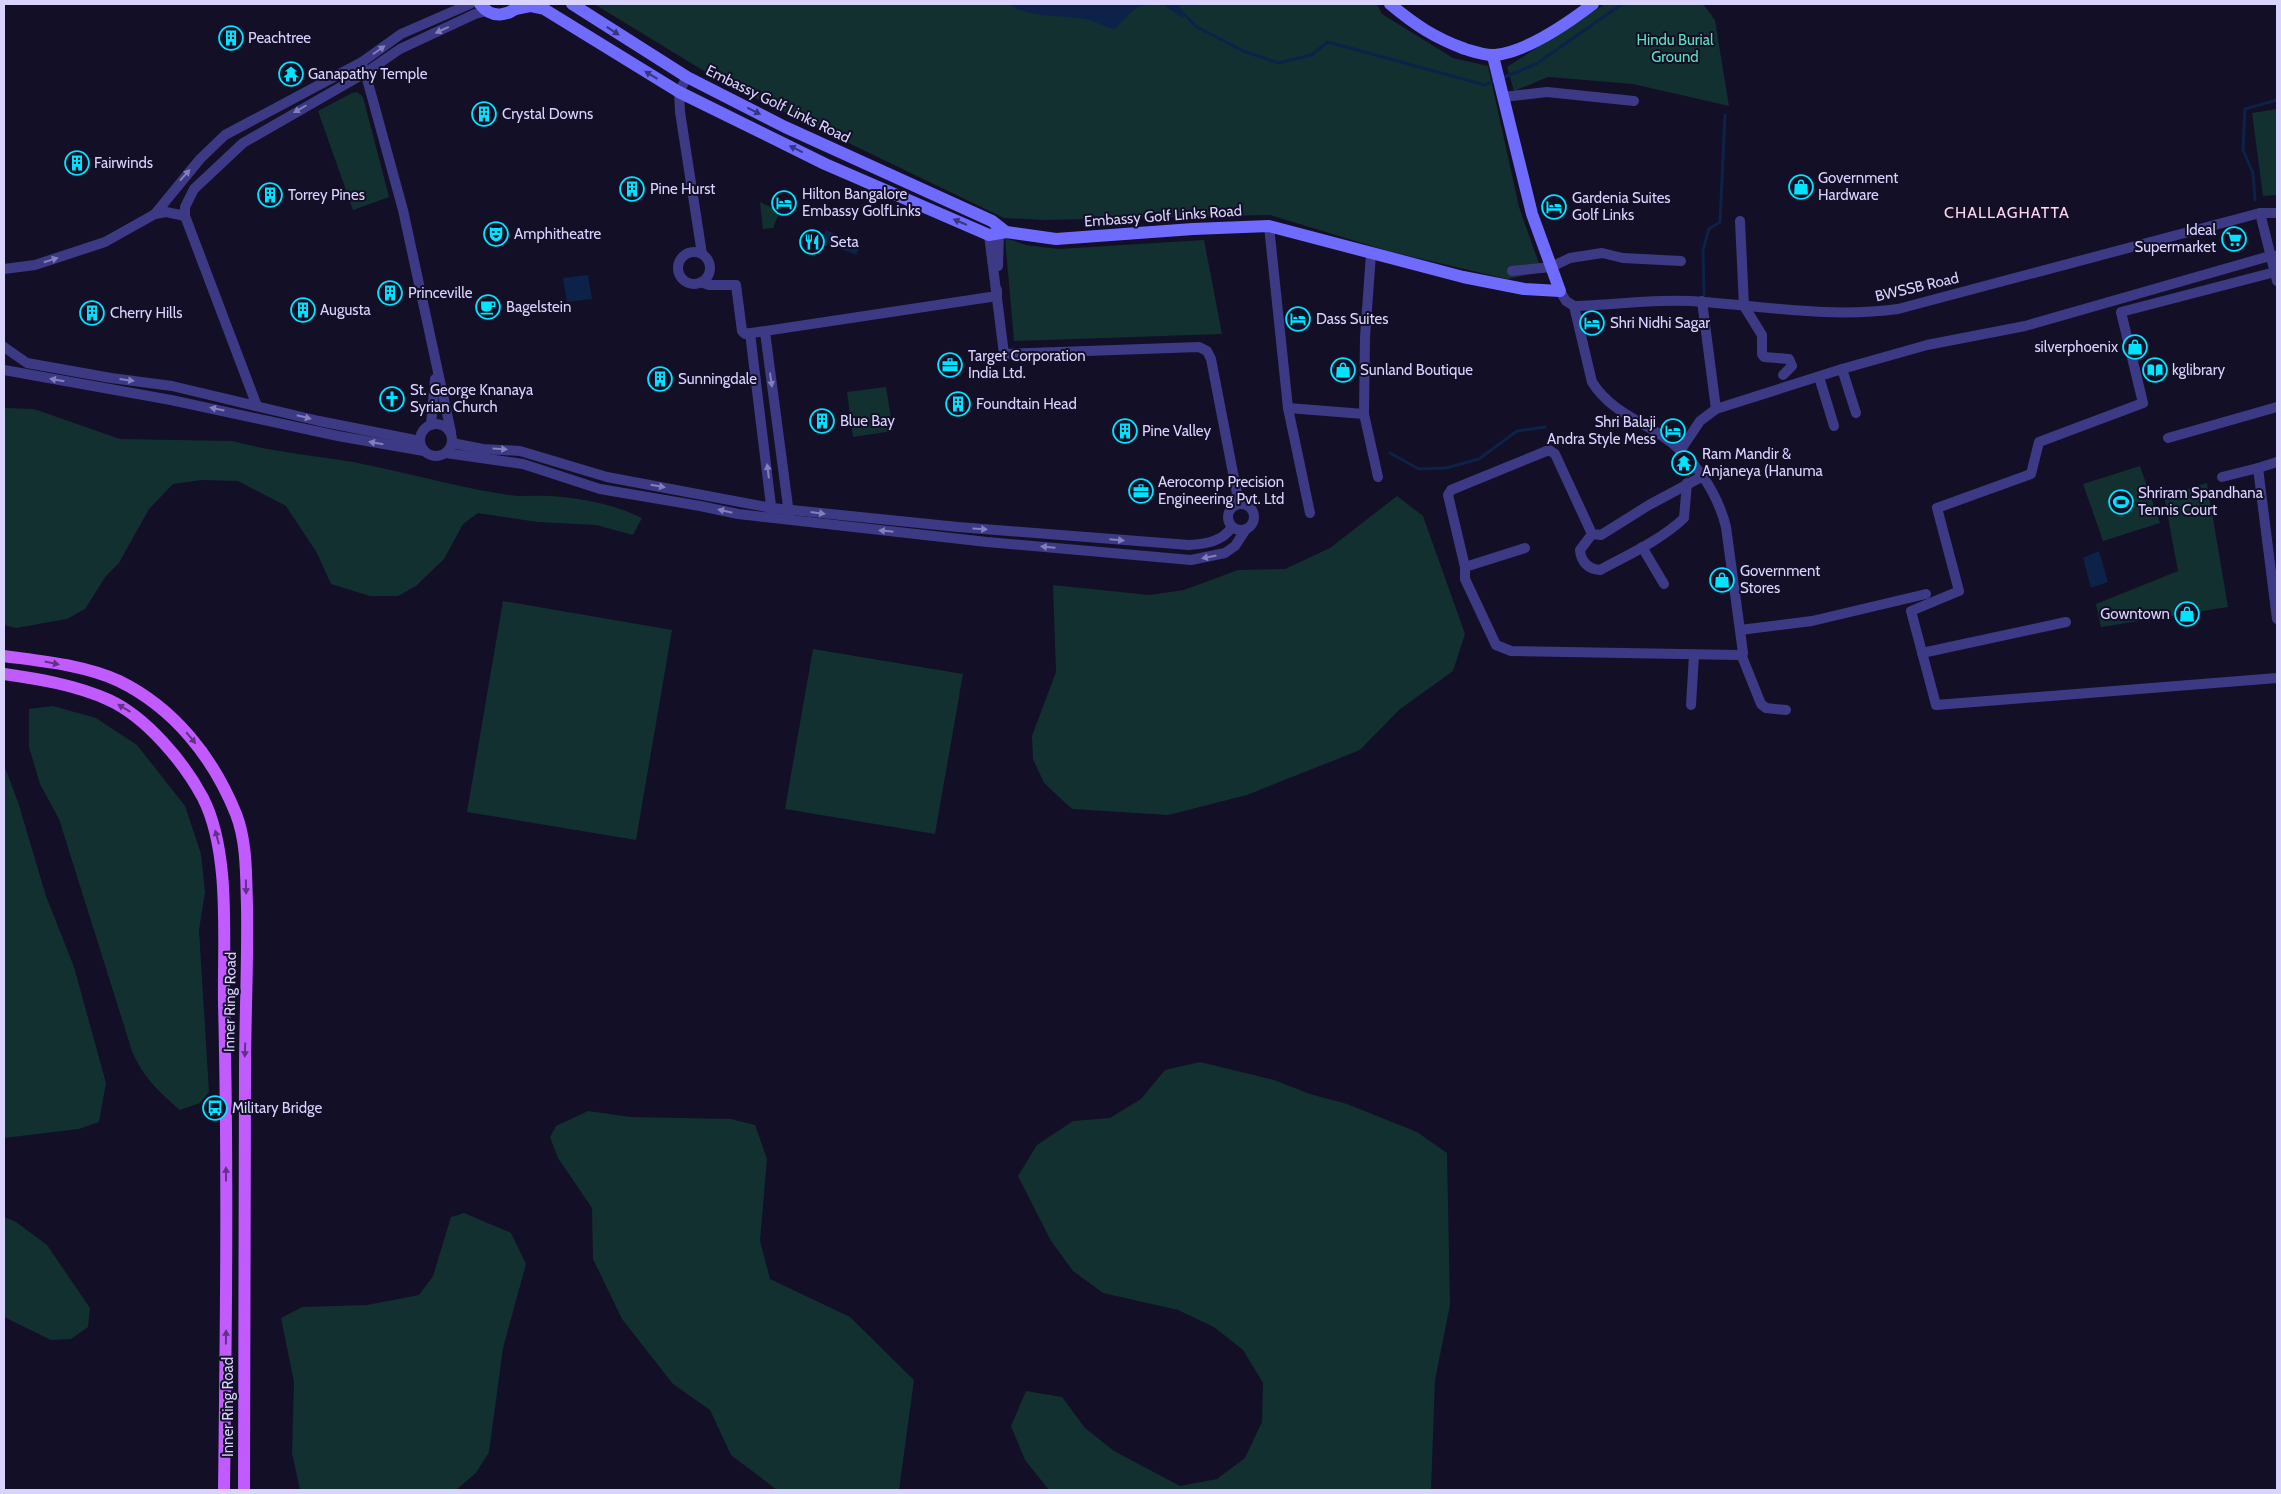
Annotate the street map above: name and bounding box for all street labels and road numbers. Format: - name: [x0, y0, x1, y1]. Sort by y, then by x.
- street label: Embassy Golf Links Road: [703, 61, 853, 147]
- street label: Embassy Golf Links Road: [1083, 202, 1243, 230]
- street label: BWSSB Road: [1873, 269, 1961, 305]
- street label: Inner Ring Road: [220, 952, 240, 1052]
- street label: Inner Ring Road: [219, 1357, 237, 1457]

